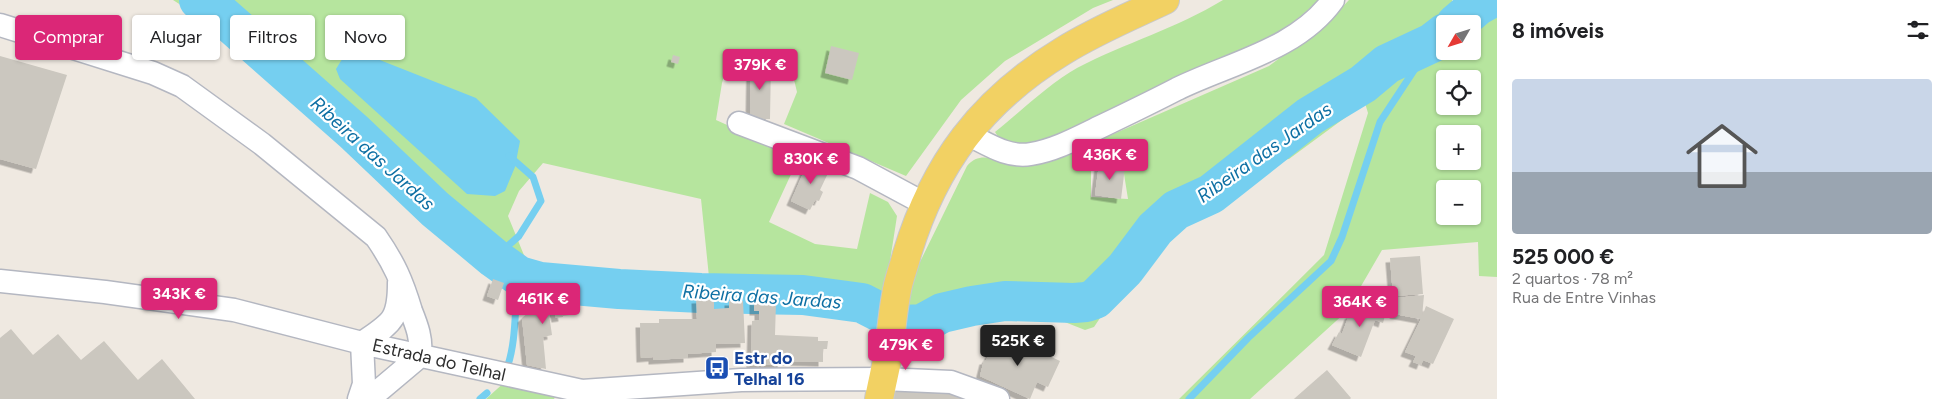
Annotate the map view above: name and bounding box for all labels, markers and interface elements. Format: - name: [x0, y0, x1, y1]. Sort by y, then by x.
- chip: Comprar: [15, 15, 122, 60]
- chip: Alugar: [132, 15, 220, 60]
- chip: Filtros: [230, 15, 315, 60]
- chip: Novo: [325, 15, 405, 60]
- north arrow: [1436, 15, 1481, 60]
- map controls: [1436, 15, 1481, 225]
- icon: filters: [1904, 16, 1932, 44]
- text: 8 imóveis: [1512, 18, 1604, 43]
- pin: 379K €: [719, 48, 801, 91]
- text: 379K €: [734, 55, 786, 74]
- button: locate: [1436, 70, 1481, 115]
- water label: Ribeira das Jardas: [306, 92, 440, 215]
- water label: Ribeira das Jardas: [1192, 97, 1336, 207]
- icon: home: [1677, 111, 1767, 201]
- button: +: [1436, 125, 1481, 170]
- pin: 436K €: [1069, 138, 1151, 181]
- pin: 830K €: [770, 142, 852, 185]
- text: 436K €: [1083, 145, 1137, 164]
- text: 830K €: [784, 149, 838, 168]
- button: −: [1436, 180, 1481, 225]
- text: 525 000 €: [1512, 244, 1614, 269]
- text: 2 quartos · 78 m²: [1512, 269, 1633, 288]
- pin: 343K €: [138, 278, 220, 320]
- water label: Ribeira das Jardas: [682, 279, 842, 314]
- pin: 461K €: [502, 282, 584, 325]
- text: 343K €: [152, 284, 206, 303]
- pin: 364K €: [1319, 286, 1401, 328]
- text: Rua de Entre Vinhas: [1512, 288, 1656, 307]
- text: 461K €: [517, 289, 569, 308]
- text: 364K €: [1333, 292, 1387, 311]
- pin: 525K €: [977, 324, 1059, 367]
- pin: 479K €: [865, 328, 947, 371]
- text: 525K €: [991, 331, 1045, 350]
- street label: Estrada do Telhal: [370, 334, 508, 386]
- text: 479K €: [879, 335, 933, 354]
- place label: Estr do Telhal 16: [734, 347, 804, 390]
- bus stop icon: Estr do Telhal 16: [704, 355, 730, 381]

